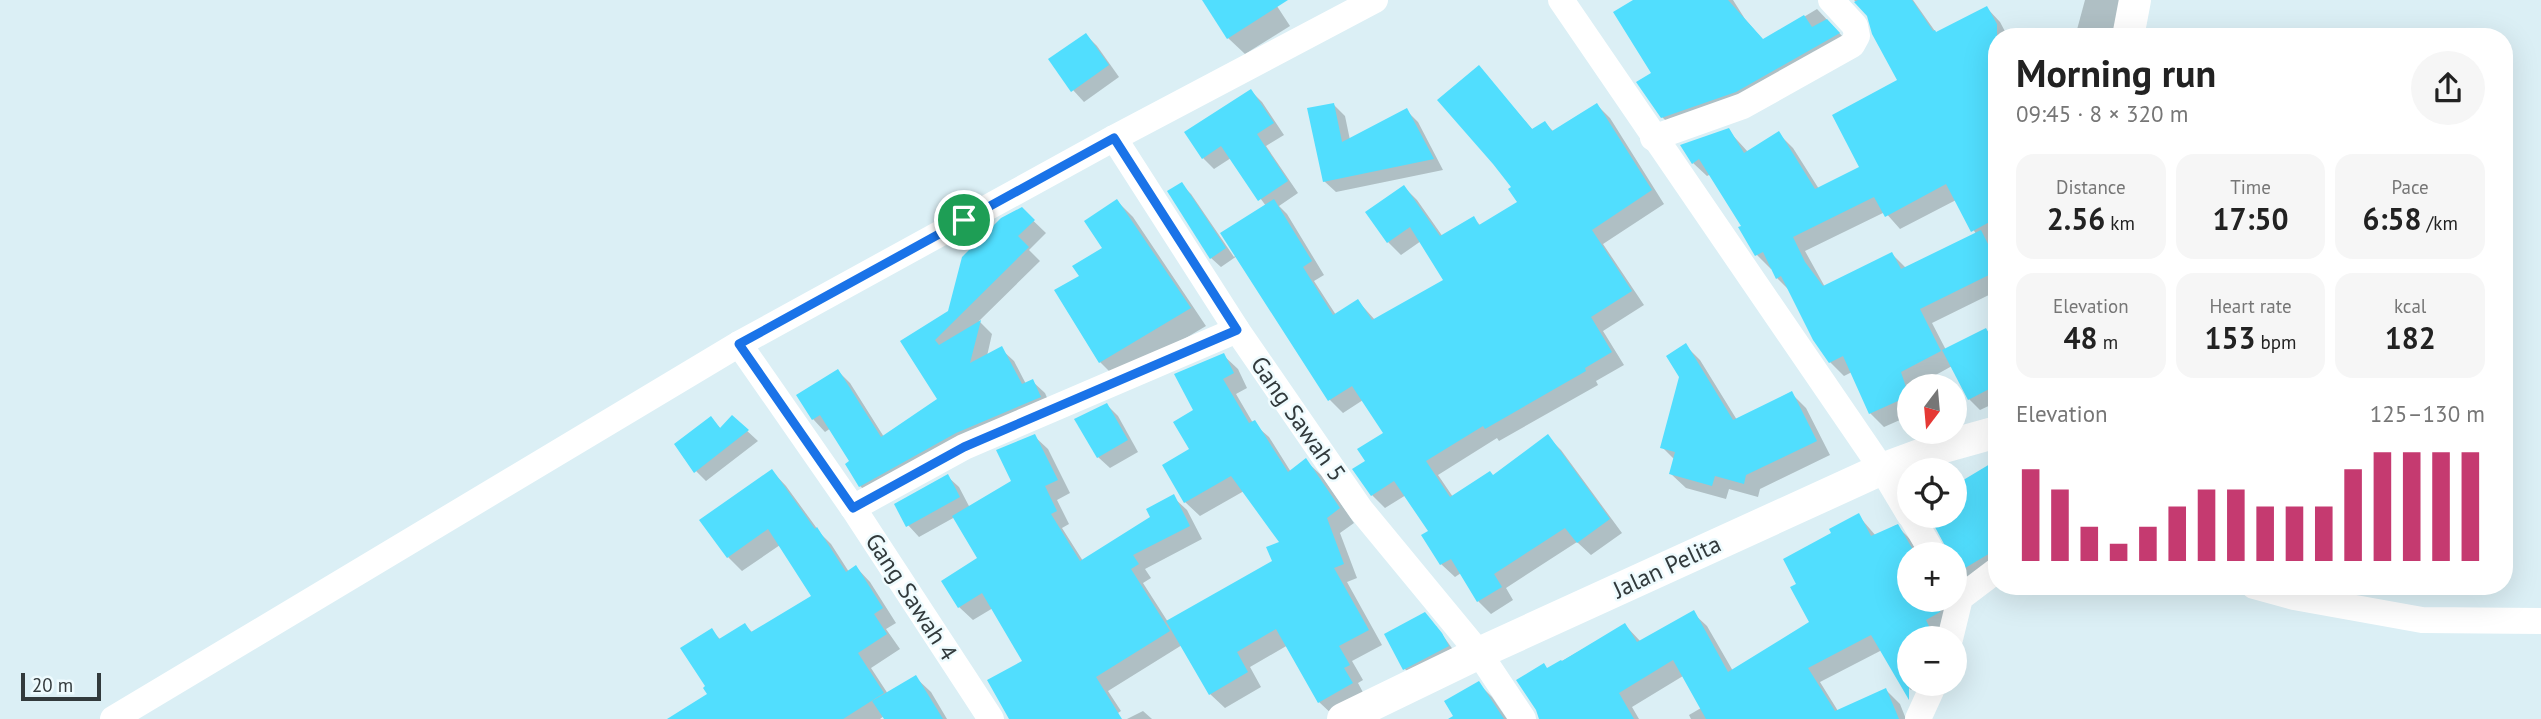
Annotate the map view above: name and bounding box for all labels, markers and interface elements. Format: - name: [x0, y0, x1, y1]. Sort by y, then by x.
- text: Morning run: [2016, 48, 2216, 97]
- button: share: [2411, 51, 2485, 125]
- text: 09:45 · 8 × 320 m: [2016, 99, 2188, 128]
- text: Distance: [2056, 175, 2126, 199]
- text: Time: [2230, 175, 2271, 199]
- text: Pace: [2392, 175, 2429, 199]
- pin: [934, 190, 994, 250]
- text: 2.56: [2047, 199, 2105, 238]
- text: 17:50: [2212, 199, 2289, 238]
- text: 6:58: [2362, 199, 2422, 238]
- icon: arrive: [945, 201, 983, 239]
- text: km: [2105, 211, 2135, 235]
- text: /km: [2422, 211, 2458, 235]
- text: Elevation: [2053, 294, 2129, 318]
- text: Heart rate: [2209, 294, 2292, 318]
- text: kcal: [2394, 294, 2426, 318]
- text: 48: [2064, 318, 2098, 357]
- text: 153: [2204, 318, 2255, 357]
- text: 182: [2385, 318, 2436, 357]
- text: m: [2098, 330, 2118, 354]
- text: bpm: [2255, 330, 2297, 354]
- street label: Gang Sawah 5: [1244, 350, 1353, 487]
- north arrow: [1897, 374, 1967, 444]
- map controls: [1897, 374, 1967, 696]
- text: Elevation: [2016, 399, 2108, 428]
- text: 125–130 m: [2370, 399, 2485, 428]
- button: locate: [1897, 458, 1967, 528]
- street label: Gang Sawah 4: [859, 527, 964, 666]
- street label: Jalan Pelita: [1607, 528, 1726, 605]
- button: +: [1897, 542, 1967, 612]
- button: −: [1897, 626, 1967, 696]
- scale bar: [21, 670, 102, 702]
- text: 20 m: [32, 673, 73, 697]

